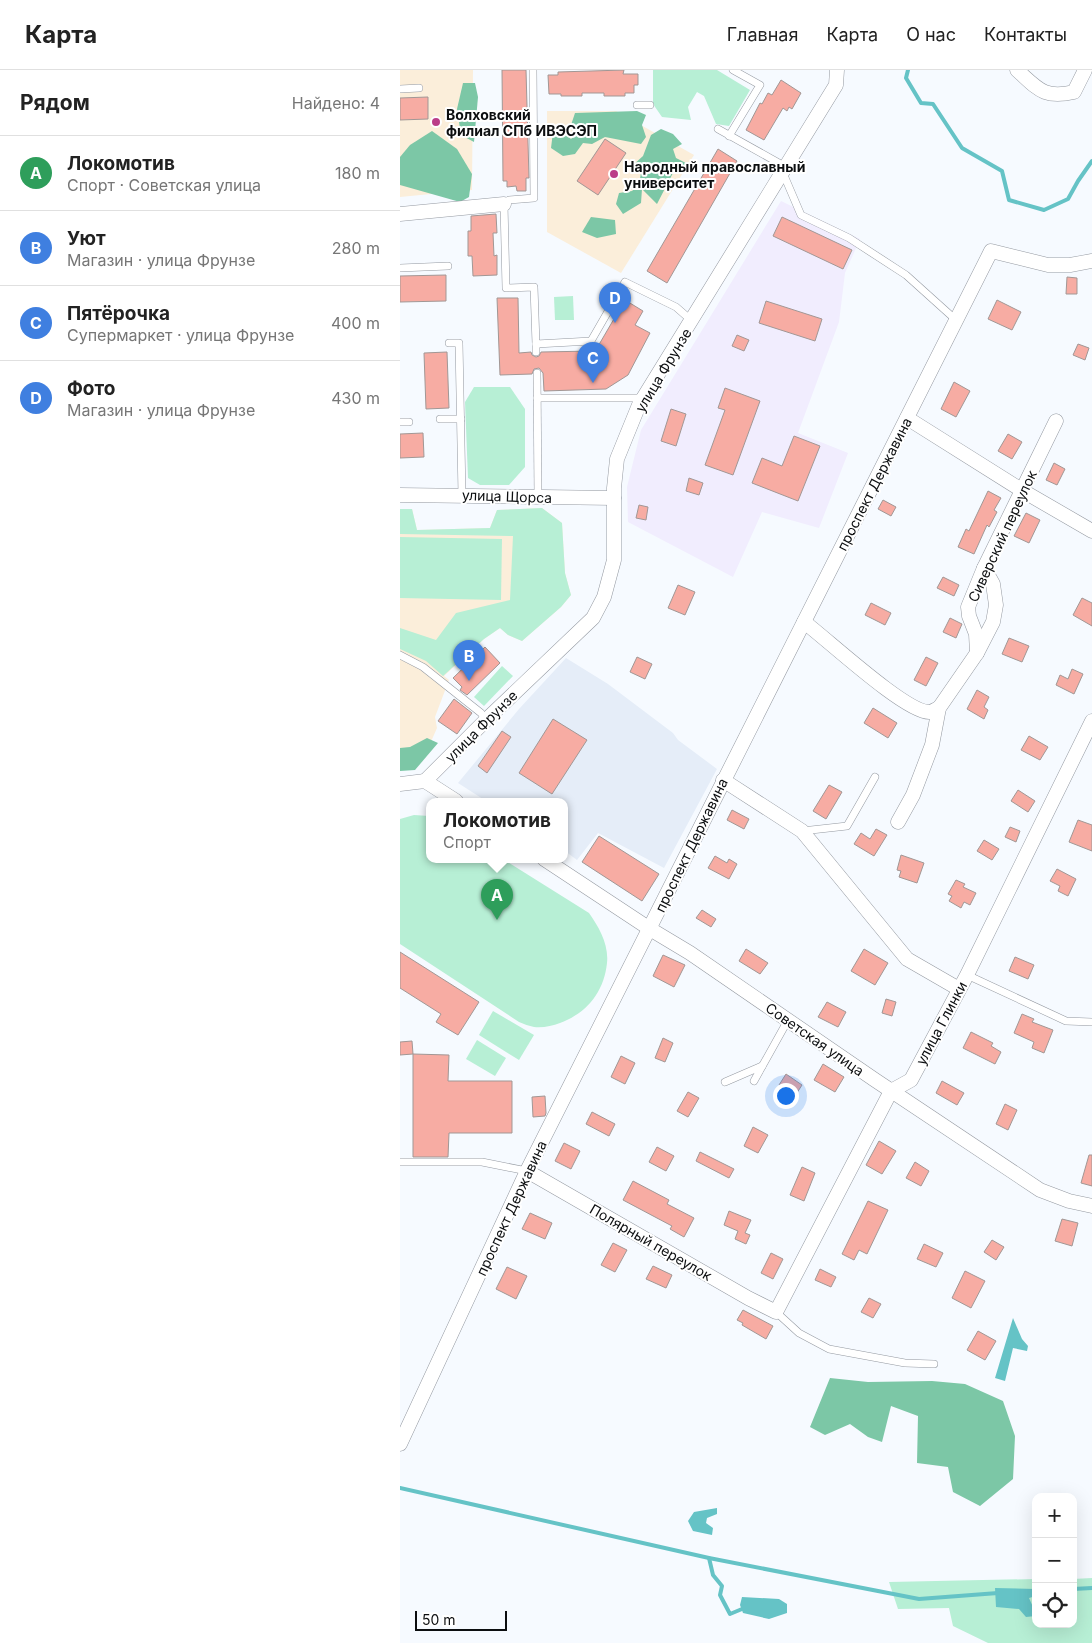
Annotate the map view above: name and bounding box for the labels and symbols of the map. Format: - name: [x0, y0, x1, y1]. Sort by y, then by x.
- place label: Волховский филиал СПб ИВЭСЭП: [446, 106, 597, 139]
- marker: Волховский филиал СПб ИВЭСЭП: [430, 116, 442, 128]
- place label: Народный православный университет: [624, 158, 805, 191]
- marker: Народный православный университет: [608, 168, 620, 180]
- pin: D: [599, 282, 631, 323]
- street label: улица Фрунзе: [631, 325, 695, 415]
- pin: C: [577, 342, 609, 383]
- street label: проспект Державина: [833, 415, 915, 553]
- street label: Сиверский переулок: [964, 467, 1040, 605]
- street label: улица Щорса: [462, 486, 552, 506]
- pin: B: [453, 640, 485, 681]
- street label: улица Фрунзе: [441, 686, 521, 766]
- street label: проспект Державина: [651, 775, 731, 915]
- pin: A: [481, 879, 513, 920]
- street label: улица Глинки: [912, 978, 970, 1068]
- street label: Советская улица: [763, 999, 867, 1079]
- your location: [773, 1083, 799, 1109]
- street label: проспект Державина: [472, 1138, 550, 1278]
- street label: Полярный переулок: [587, 1200, 715, 1284]
- scale bar: [415, 1608, 508, 1631]

